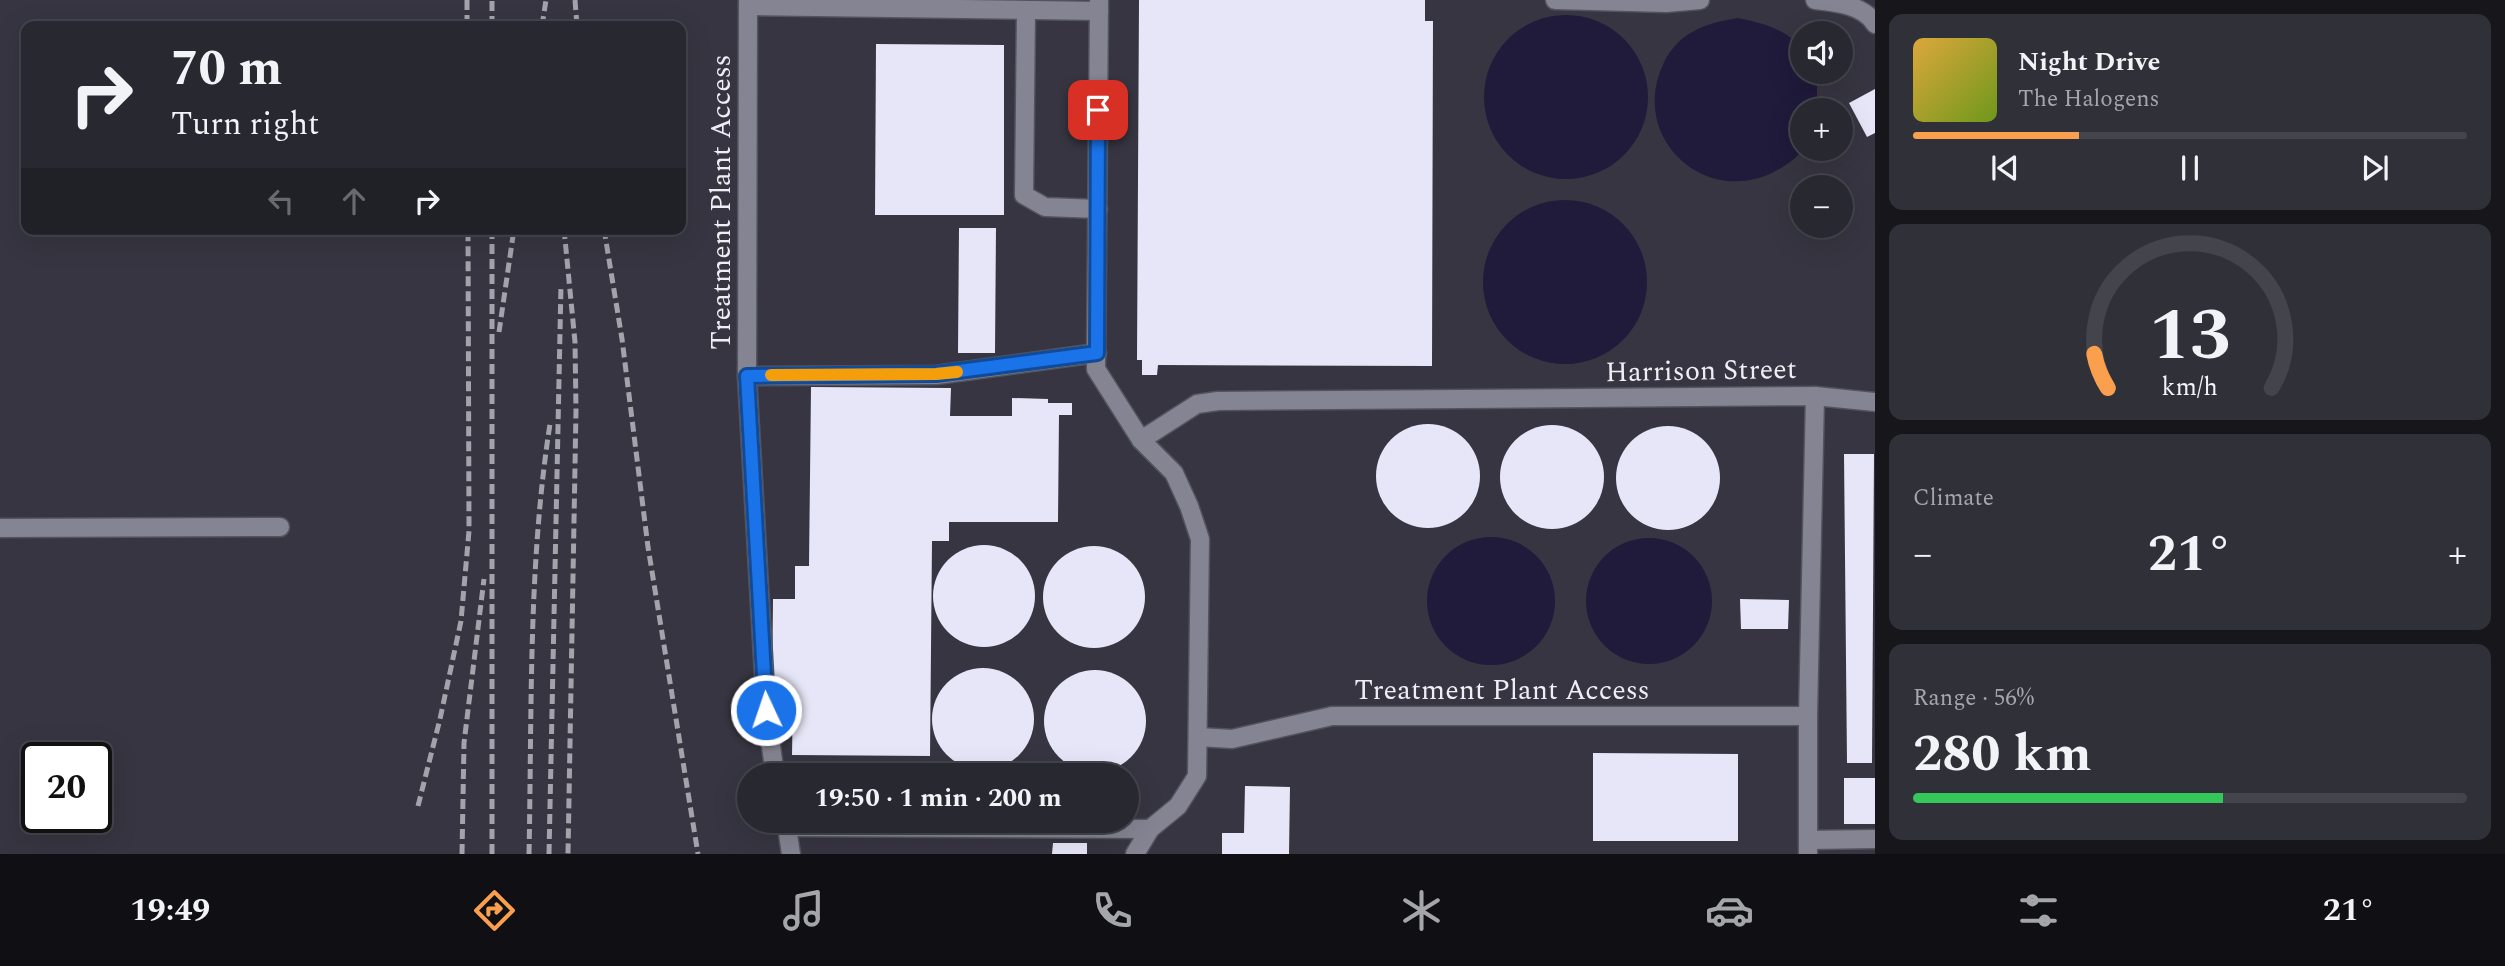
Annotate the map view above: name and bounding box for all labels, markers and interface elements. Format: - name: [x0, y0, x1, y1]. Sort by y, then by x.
- map controls: [1790, 21, 1853, 238]
- button: sound: [1790, 21, 1853, 84]
- text: 70 m: [171, 32, 282, 107]
- text: Night Drive: [2018, 42, 2160, 82]
- icon: right: [56, 49, 147, 140]
- street label: Treatment Plant Access: [700, 54, 743, 350]
- pin: [1068, 80, 1128, 140]
- text: The Halogens: [2018, 82, 2160, 117]
- icon: arrive: [1079, 91, 1117, 129]
- button: +: [1790, 98, 1853, 161]
- text: Turn right: [171, 100, 319, 149]
- icon: previous: [1986, 149, 2024, 187]
- icon: pause: [2171, 149, 2209, 187]
- icon: next: [2356, 149, 2394, 187]
- button: −: [1790, 175, 1853, 238]
- icon: left: [262, 182, 300, 220]
- icon: ahead: [335, 182, 373, 220]
- icon: right: [408, 182, 446, 220]
- text: 13: [2149, 281, 2231, 392]
- street label: Harrison Street: [1605, 348, 1797, 394]
- text: km/h: [2162, 369, 2218, 407]
- text: Climate: [1913, 481, 1994, 516]
- text: 21°: [2148, 515, 2232, 594]
- text: −: [1913, 526, 1932, 584]
- text: +: [2448, 526, 2467, 584]
- street label: Treatment Plant Access: [1354, 669, 1650, 712]
- position arrow: [729, 673, 803, 747]
- text: Range · 56%: [1913, 681, 2034, 716]
- text: 280 km: [1913, 715, 2092, 794]
- speed limit sign: 20: [21, 742, 112, 833]
- text: 19:50 · 1 min · 200 m: [814, 778, 1062, 818]
- text: 19:49: [130, 886, 210, 935]
- icon: directions: [470, 886, 519, 935]
- icon: music: [779, 886, 828, 935]
- icon: phone: [1088, 886, 1137, 935]
- icon: climate: [1397, 886, 1446, 935]
- icon: car: [1705, 886, 1754, 935]
- icon: filters: [2014, 886, 2063, 935]
- text: 21°: [2323, 886, 2375, 935]

